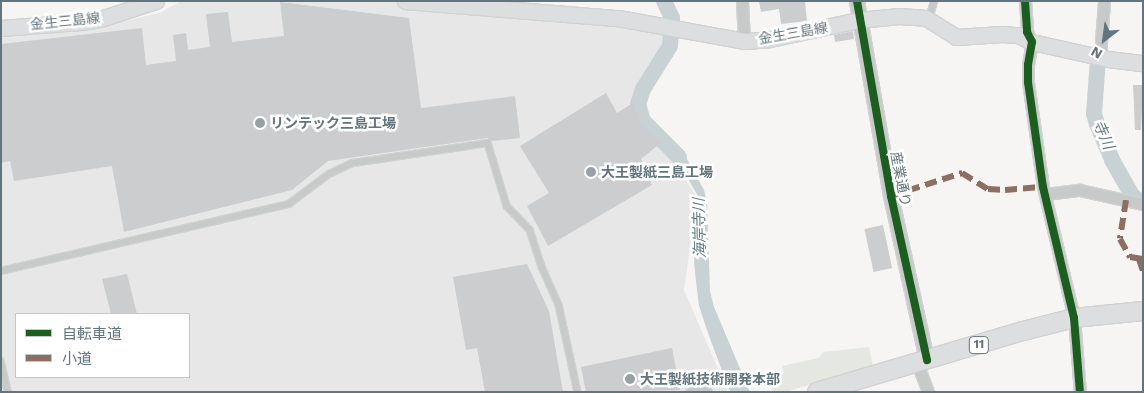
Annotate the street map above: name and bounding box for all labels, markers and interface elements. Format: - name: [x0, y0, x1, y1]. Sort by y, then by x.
- street label: 金生三島線: [29, 9, 101, 33]
- north arrow: [1079, 15, 1129, 65]
- street label: 金生三島線: [757, 19, 829, 47]
- text: N: [1088, 43, 1105, 63]
- place label: リンテック三島工場: [270, 115, 396, 131]
- marker: リンテック三島工場: [254, 117, 266, 129]
- water label: 寺川: [1089, 118, 1117, 152]
- street label: 産業通り: [887, 150, 915, 208]
- place label: 大王製紙三島工場: [601, 164, 713, 180]
- marker: 大王製紙三島工場: [585, 166, 597, 178]
- water label: 海岸寺川: [690, 198, 710, 258]
- legend: [15, 313, 190, 378]
- text: 自転車道: [62, 325, 122, 343]
- road number: 11: [968, 336, 990, 354]
- text: 小道: [62, 350, 92, 368]
- place label: 大王製紙技術開発本部: [640, 371, 780, 387]
- marker: 大王製紙技術開発本部: [624, 373, 636, 385]

